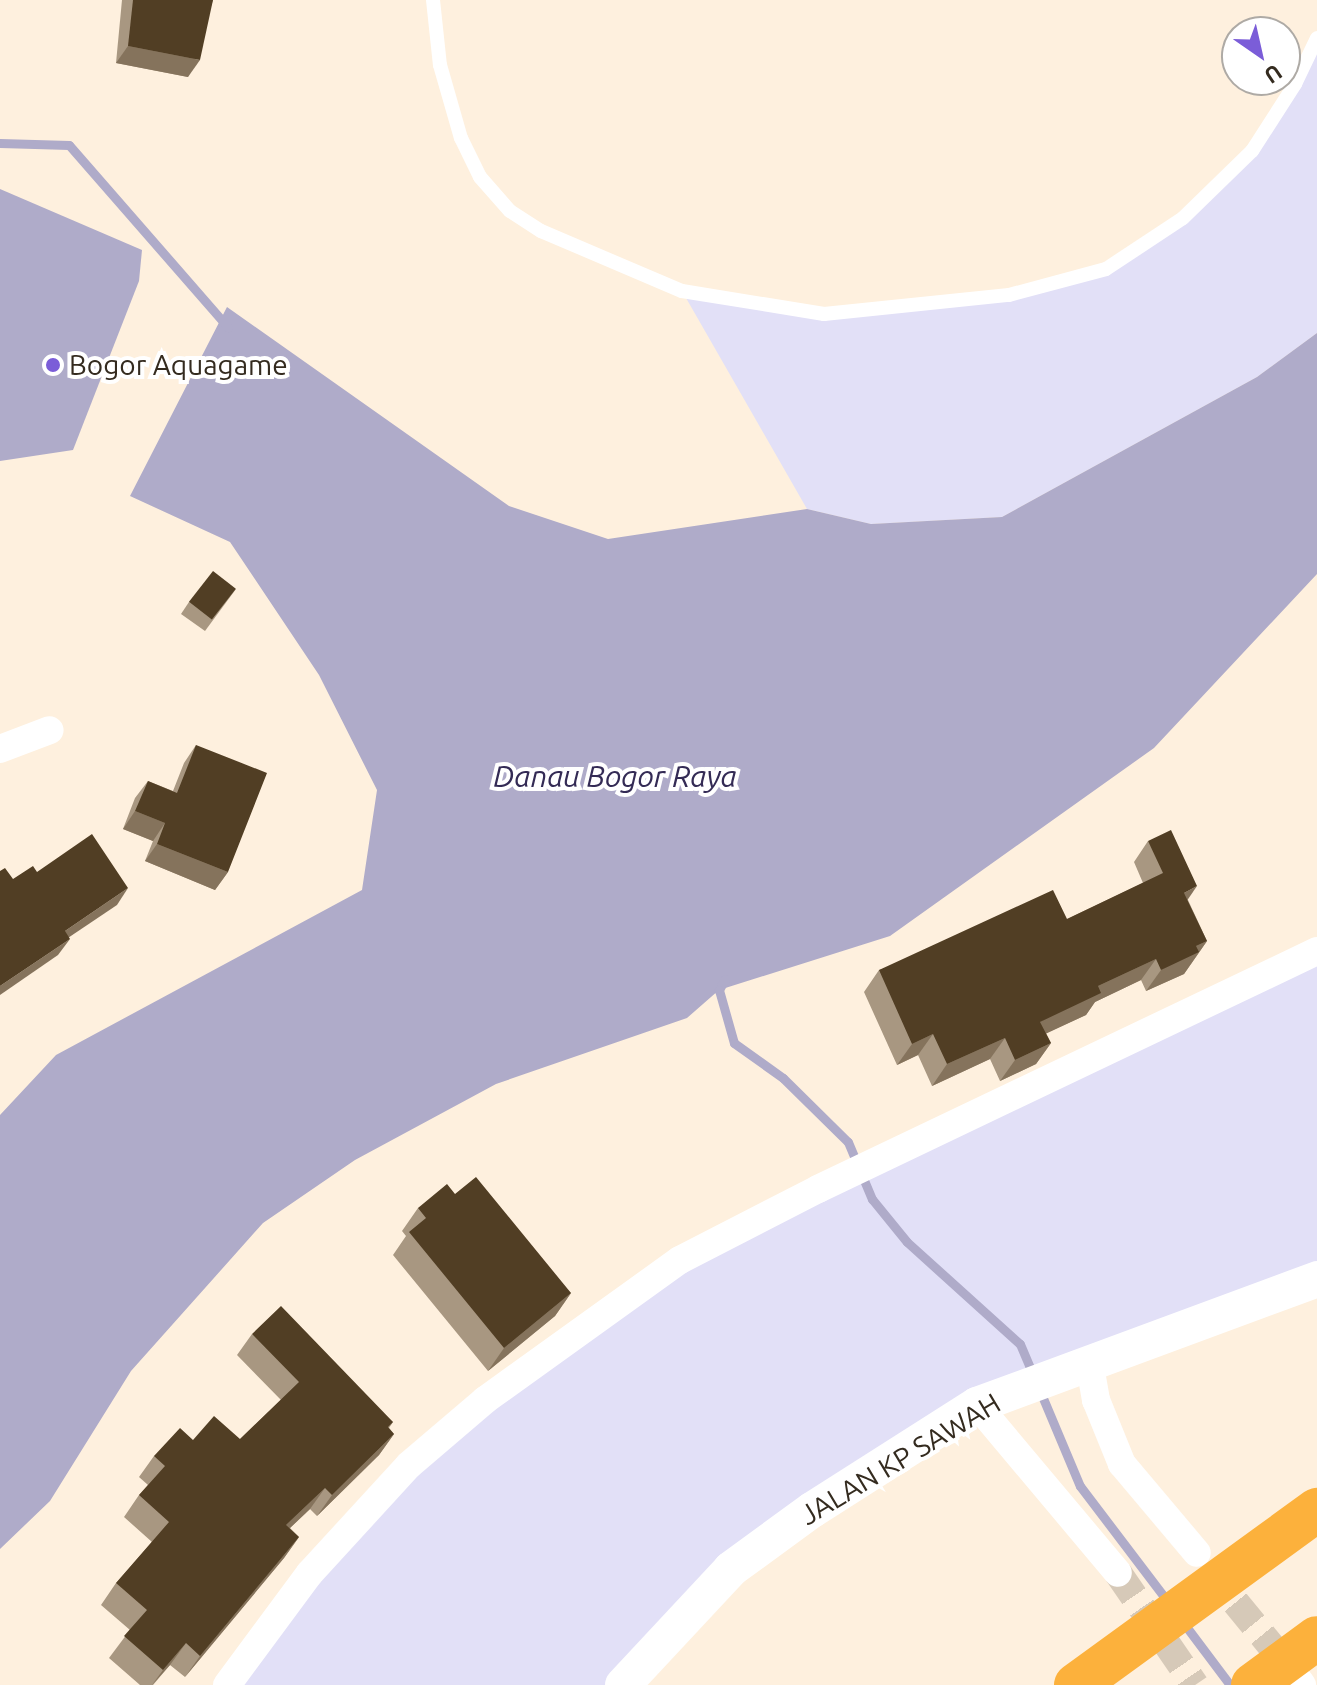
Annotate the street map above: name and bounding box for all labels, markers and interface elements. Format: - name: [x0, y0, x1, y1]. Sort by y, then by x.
- north arrow: [1221, 16, 1301, 96]
- text: U: [1260, 60, 1287, 89]
- place label: Bogor Aquagame: [69, 348, 288, 382]
- marker: Bogor Aquagame: [44, 356, 62, 374]
- water label: Danau Bogor Raya: [493, 758, 737, 794]
- street label: JALAN KP SAWAH: [794, 1386, 1006, 1532]

